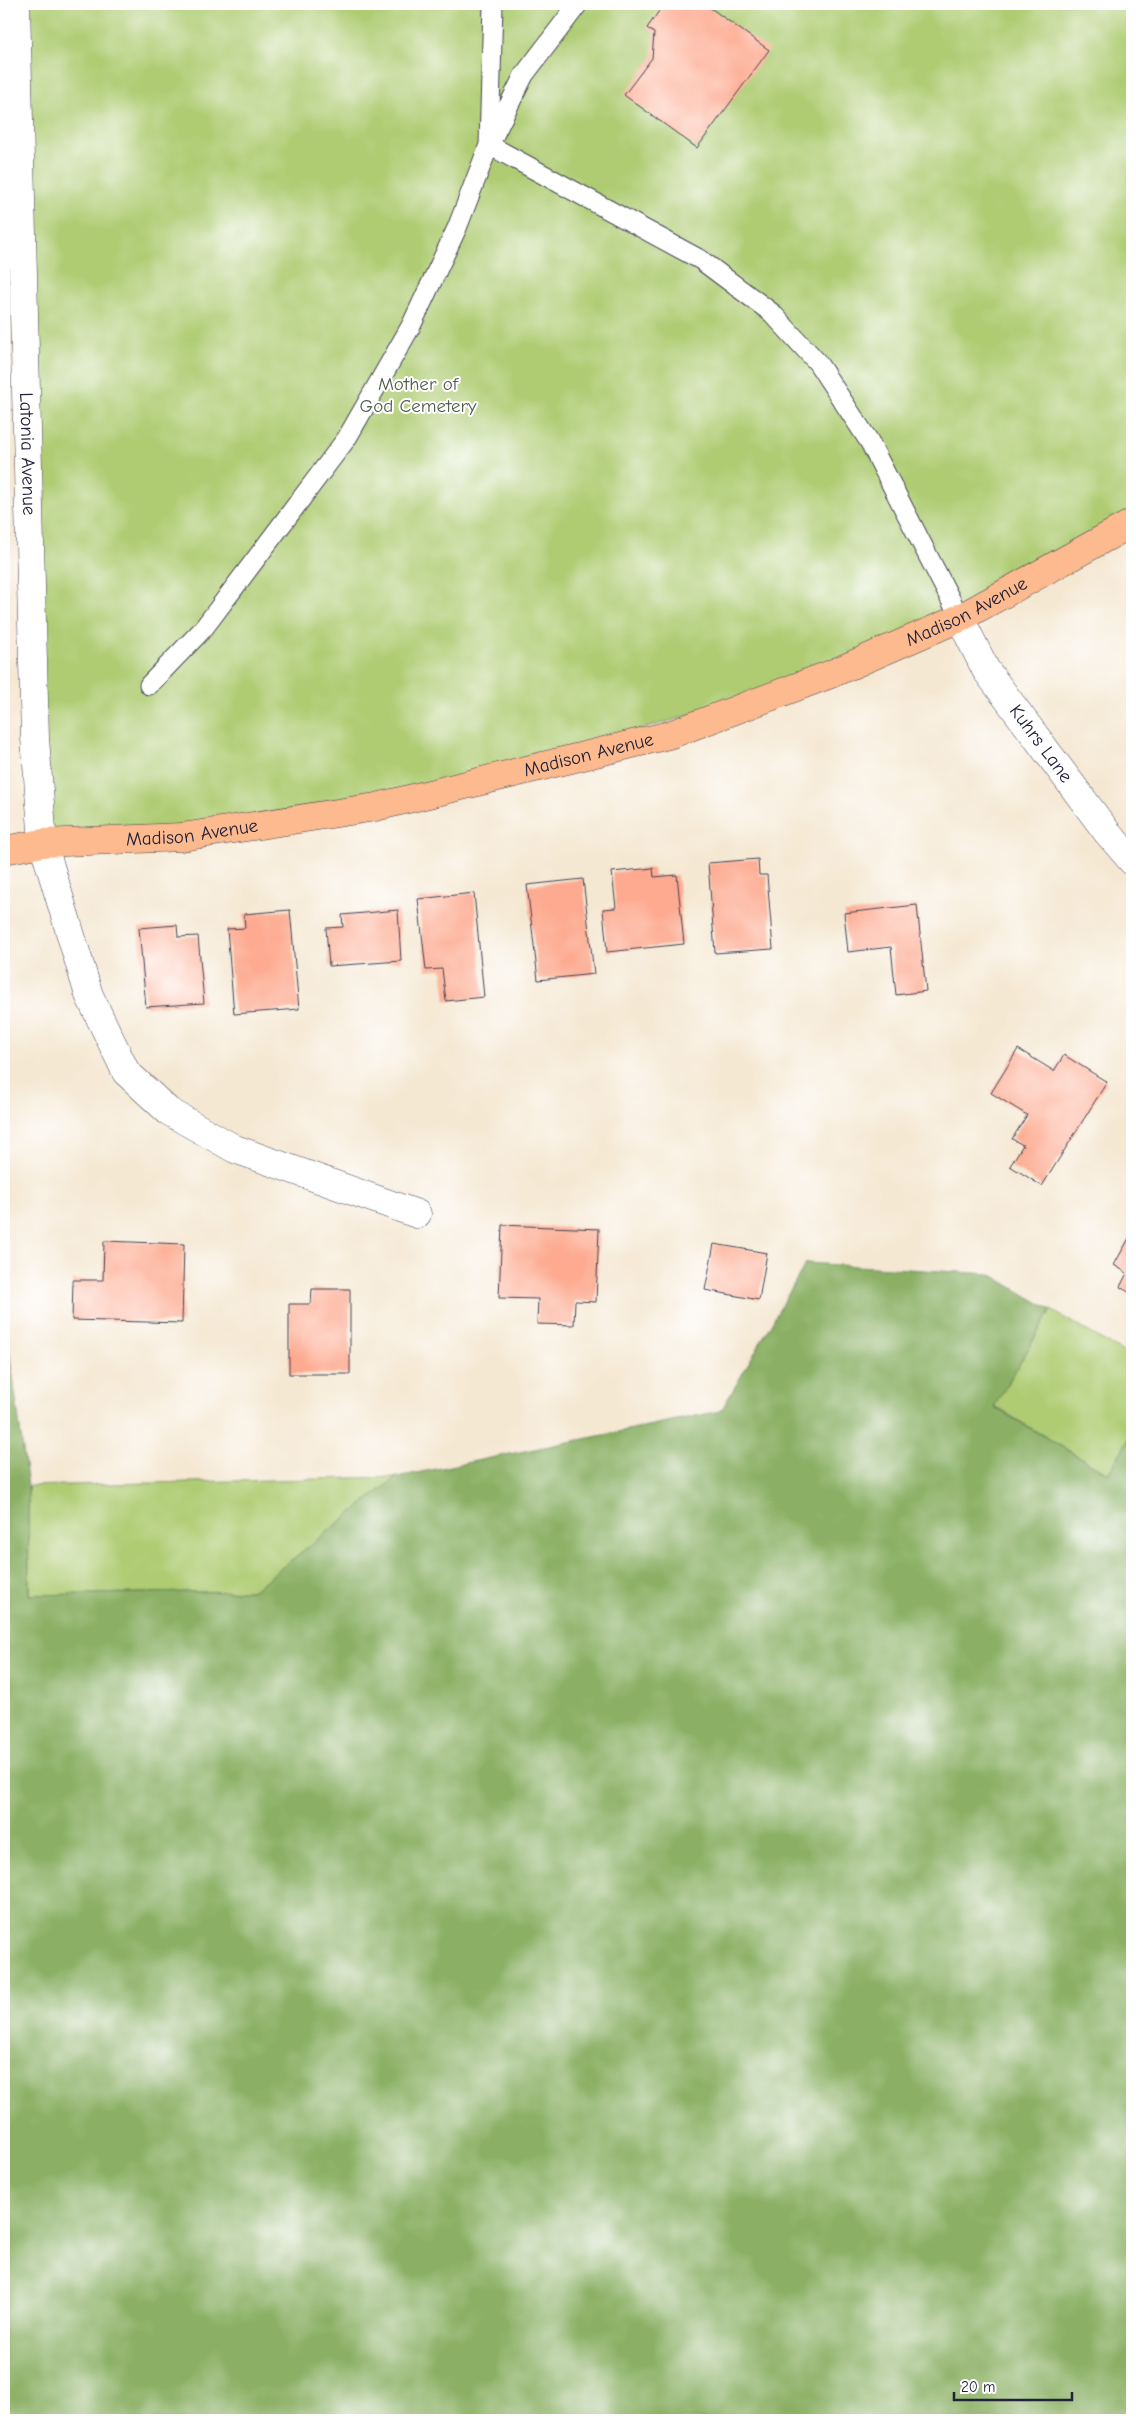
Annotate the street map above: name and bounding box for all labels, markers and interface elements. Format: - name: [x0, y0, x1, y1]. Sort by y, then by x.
- park label: Mother of God Cemetery: [360, 373, 477, 417]
- street label: Latonia Avenue: [15, 392, 40, 516]
- street label: Madison Avenue: [902, 572, 1031, 651]
- street label: Kuhrs Lane: [1005, 700, 1077, 787]
- street label: Madison Avenue: [521, 728, 656, 781]
- street label: Madison Avenue: [125, 814, 259, 850]
- scale bar: [954, 2369, 1071, 2401]
- text: 20 m: [961, 2378, 995, 2396]

